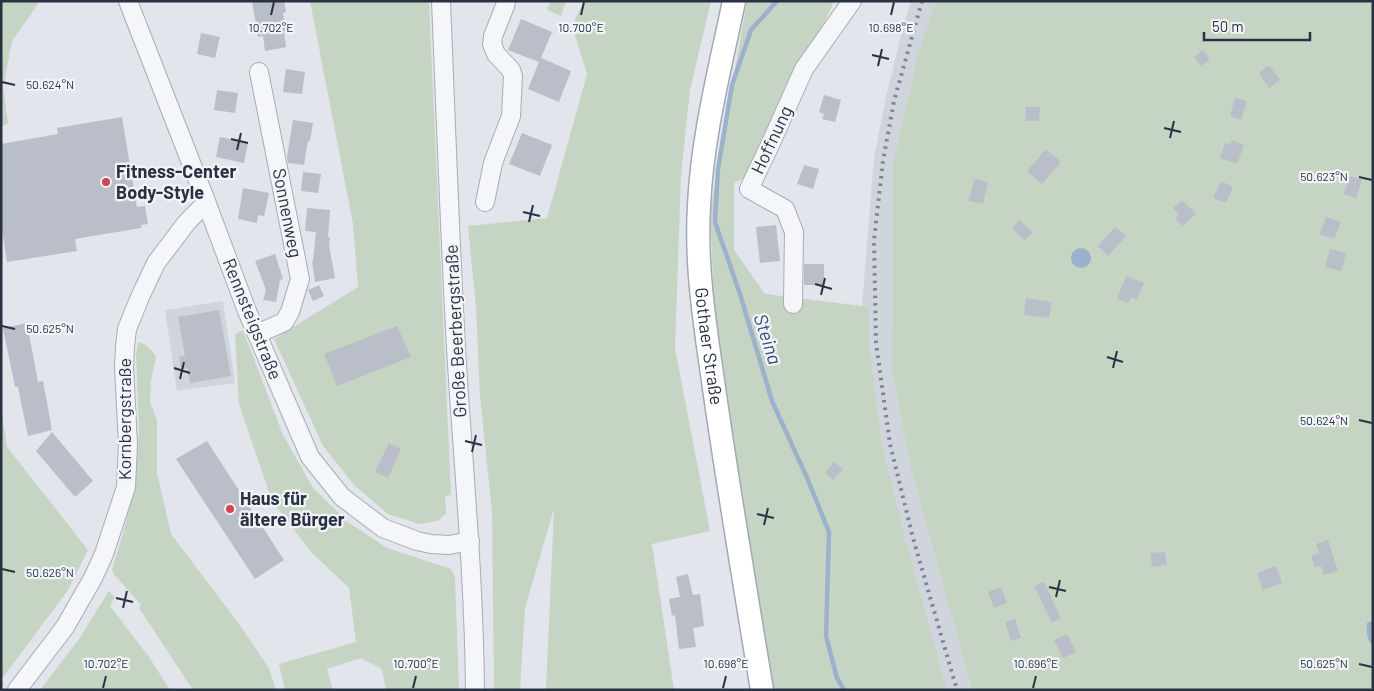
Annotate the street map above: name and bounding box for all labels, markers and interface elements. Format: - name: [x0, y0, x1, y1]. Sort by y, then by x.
- scale bar: [1204, 10, 1310, 42]
- text: 50 m: [1212, 17, 1244, 35]
- text: 10.702°E: [248, 20, 294, 34]
- text: 10.700°E: [558, 20, 604, 34]
- text: 10.698°E: [869, 20, 913, 34]
- text: 50.624°N: [26, 77, 74, 91]
- street label: Hoffnung: [746, 102, 796, 177]
- place label: Fitness-Center Body-Style: [116, 160, 236, 203]
- street label: Sonnenweg: [269, 166, 307, 259]
- text: 50.623°N: [1300, 169, 1348, 183]
- marker: Fitness-Center Body-Style: [100, 176, 112, 188]
- street label: Große Beerbergstraße: [439, 244, 471, 418]
- street label: Rennsteigstraße: [219, 255, 287, 383]
- street label: Gothaer Straße: [691, 286, 728, 406]
- water label: Steina: [750, 311, 787, 367]
- text: 50.625°N: [26, 321, 74, 335]
- street label: Kornbergstraße: [113, 358, 135, 480]
- text: 50.624°N: [1300, 413, 1348, 427]
- place label: Haus für ältere Bürger: [240, 487, 345, 530]
- marker: Haus für ältere Bürger: [224, 503, 236, 515]
- text: 50.626°N: [26, 565, 74, 579]
- text: 10.702°E: [83, 656, 129, 670]
- text: 10.700°E: [393, 656, 439, 670]
- text: 10.698°E: [704, 656, 748, 670]
- text: 10.696°E: [1014, 656, 1058, 670]
- text: 50.625°N: [1300, 656, 1348, 670]

